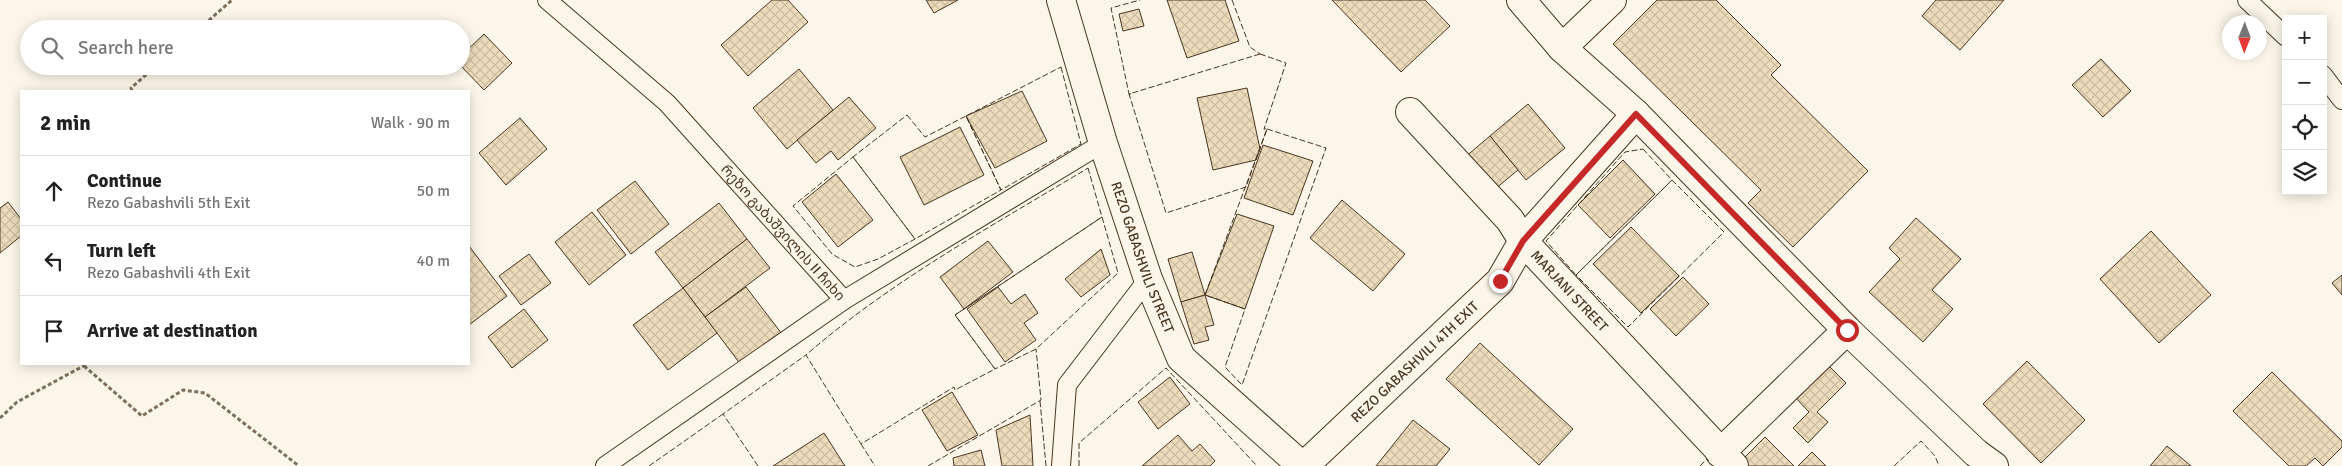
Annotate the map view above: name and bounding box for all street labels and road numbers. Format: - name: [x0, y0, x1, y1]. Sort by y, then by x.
- street label: რეზო გაბაშვილის II ჩიხი: [717, 161, 848, 304]
- street label: REZO GABASHVILI STREET: [1107, 179, 1178, 336]
- street label: MARJANI STREET: [1527, 247, 1611, 335]
- street label: REZO GABASHVILI 4TH EXIT: [1348, 298, 1482, 426]

